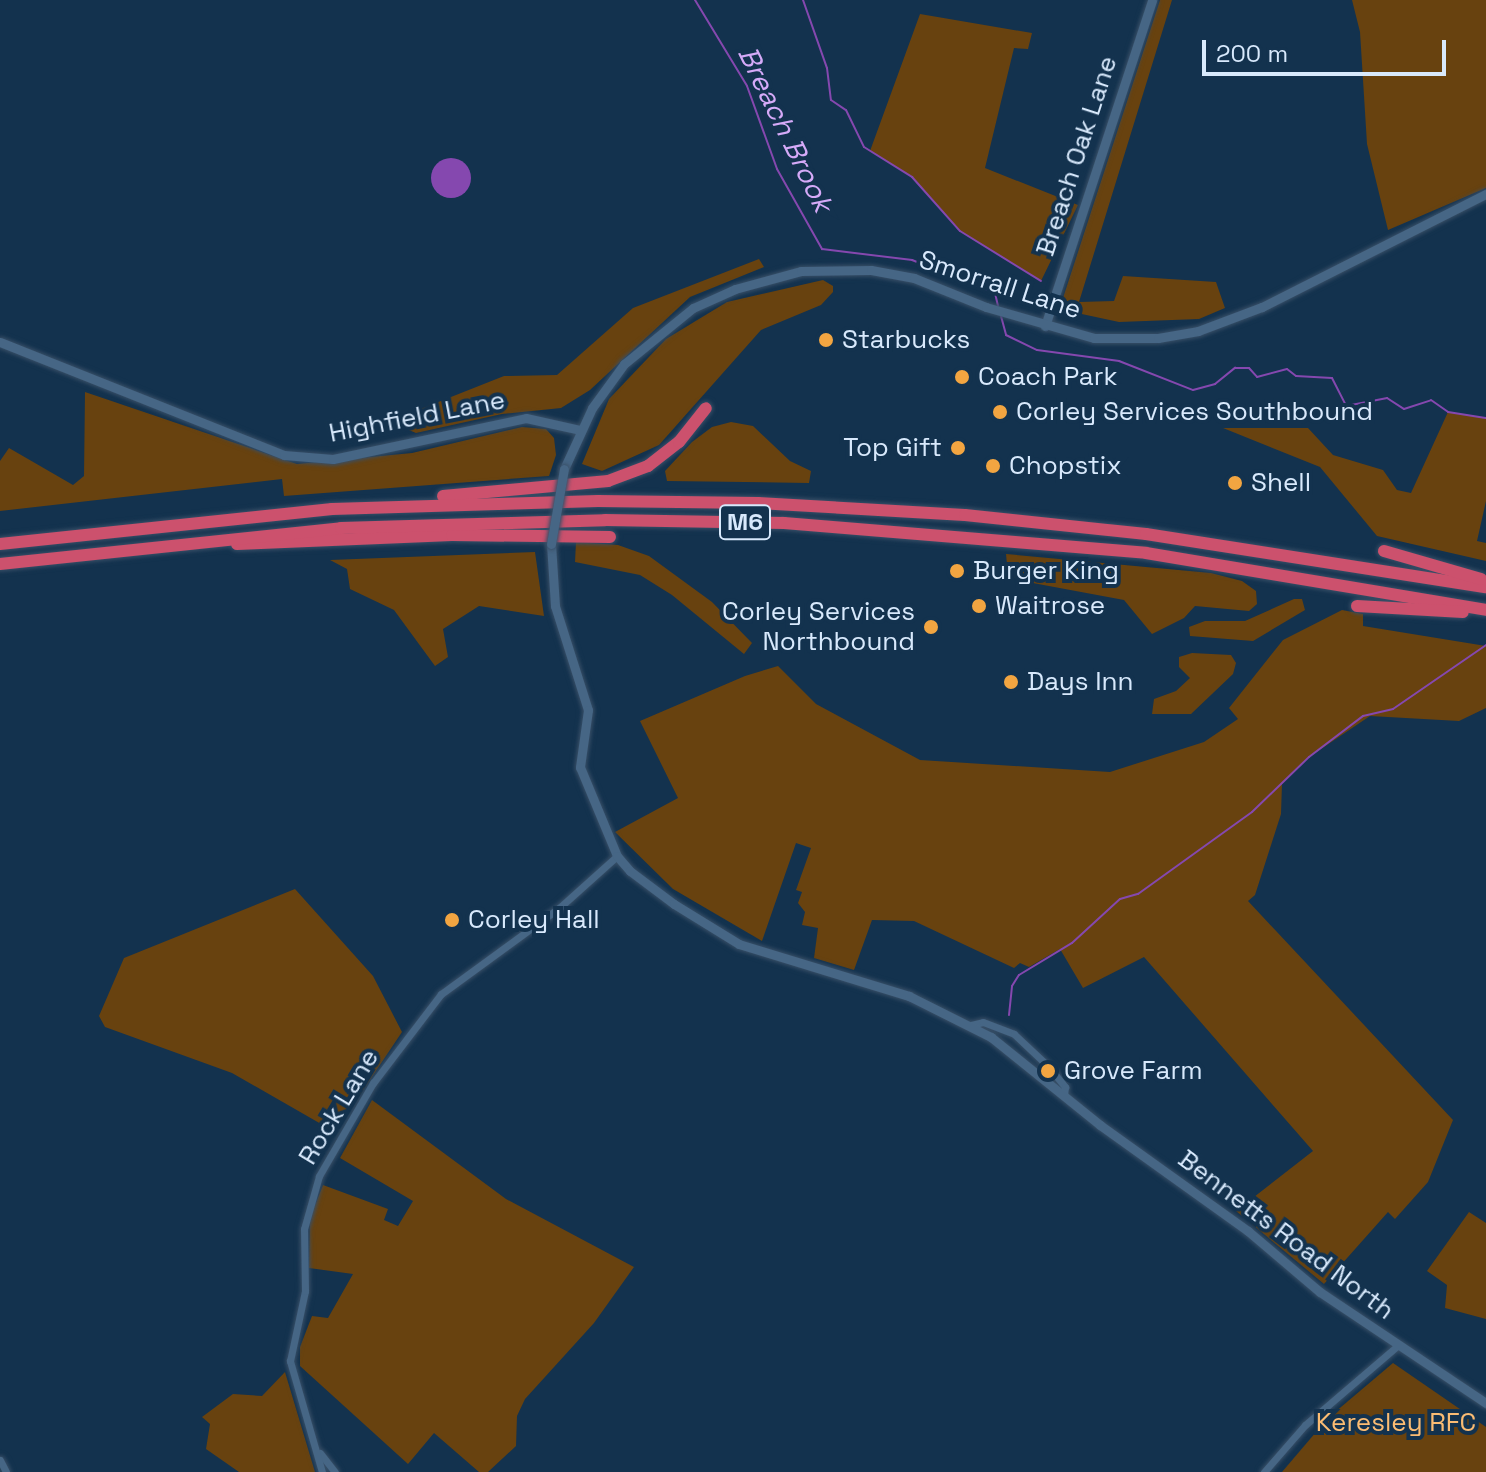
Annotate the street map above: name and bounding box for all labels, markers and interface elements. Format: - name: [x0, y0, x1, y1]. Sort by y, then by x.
- scale bar: [1206, 24, 1450, 74]
- text: 200 m: [1216, 38, 1288, 69]
- water label: Breach Brook: [731, 41, 841, 217]
- street label: Breach Oak Lane: [1030, 52, 1124, 260]
- street label: Smorrall Lane: [915, 244, 1085, 326]
- place label: Starbucks: [842, 324, 970, 356]
- marker: Starbucks: [817, 331, 835, 349]
- place label: Coach Park: [978, 361, 1118, 393]
- marker: Coach Park: [953, 368, 971, 386]
- street label: Highfield Lane: [326, 385, 508, 449]
- place label: Corley Services Southbound: [1016, 396, 1373, 428]
- marker: Corley Services Southbound: [991, 403, 1009, 421]
- place label: Top Gift: [843, 432, 942, 464]
- marker: Top Gift: [949, 439, 967, 457]
- place label: Chopstix: [1009, 450, 1122, 482]
- marker: Chopstix: [984, 457, 1002, 475]
- place label: Shell: [1251, 467, 1311, 499]
- marker: Shell: [1226, 474, 1244, 492]
- road number: M6: [719, 502, 771, 542]
- place label: Burger King: [973, 555, 1119, 587]
- marker: Burger King: [948, 562, 966, 580]
- place label: Waitrose: [995, 590, 1105, 622]
- place label: Corley Services Northbound: [722, 596, 915, 658]
- marker: Waitrose: [970, 597, 988, 615]
- marker: Corley Services Northbound: [922, 618, 940, 636]
- place label: Days Inn: [1027, 666, 1133, 698]
- marker: Days Inn: [1002, 673, 1020, 691]
- place label: Corley Hall: [468, 904, 600, 936]
- marker: Corley Hall: [443, 911, 461, 929]
- street label: Rock Lane: [292, 1044, 386, 1170]
- place label: Grove Farm: [1064, 1055, 1203, 1087]
- marker: Grove Farm: [1039, 1062, 1057, 1080]
- street label: Bennetts Road North: [1172, 1144, 1400, 1326]
- park label: Keresley RFC: [1316, 1407, 1476, 1439]

